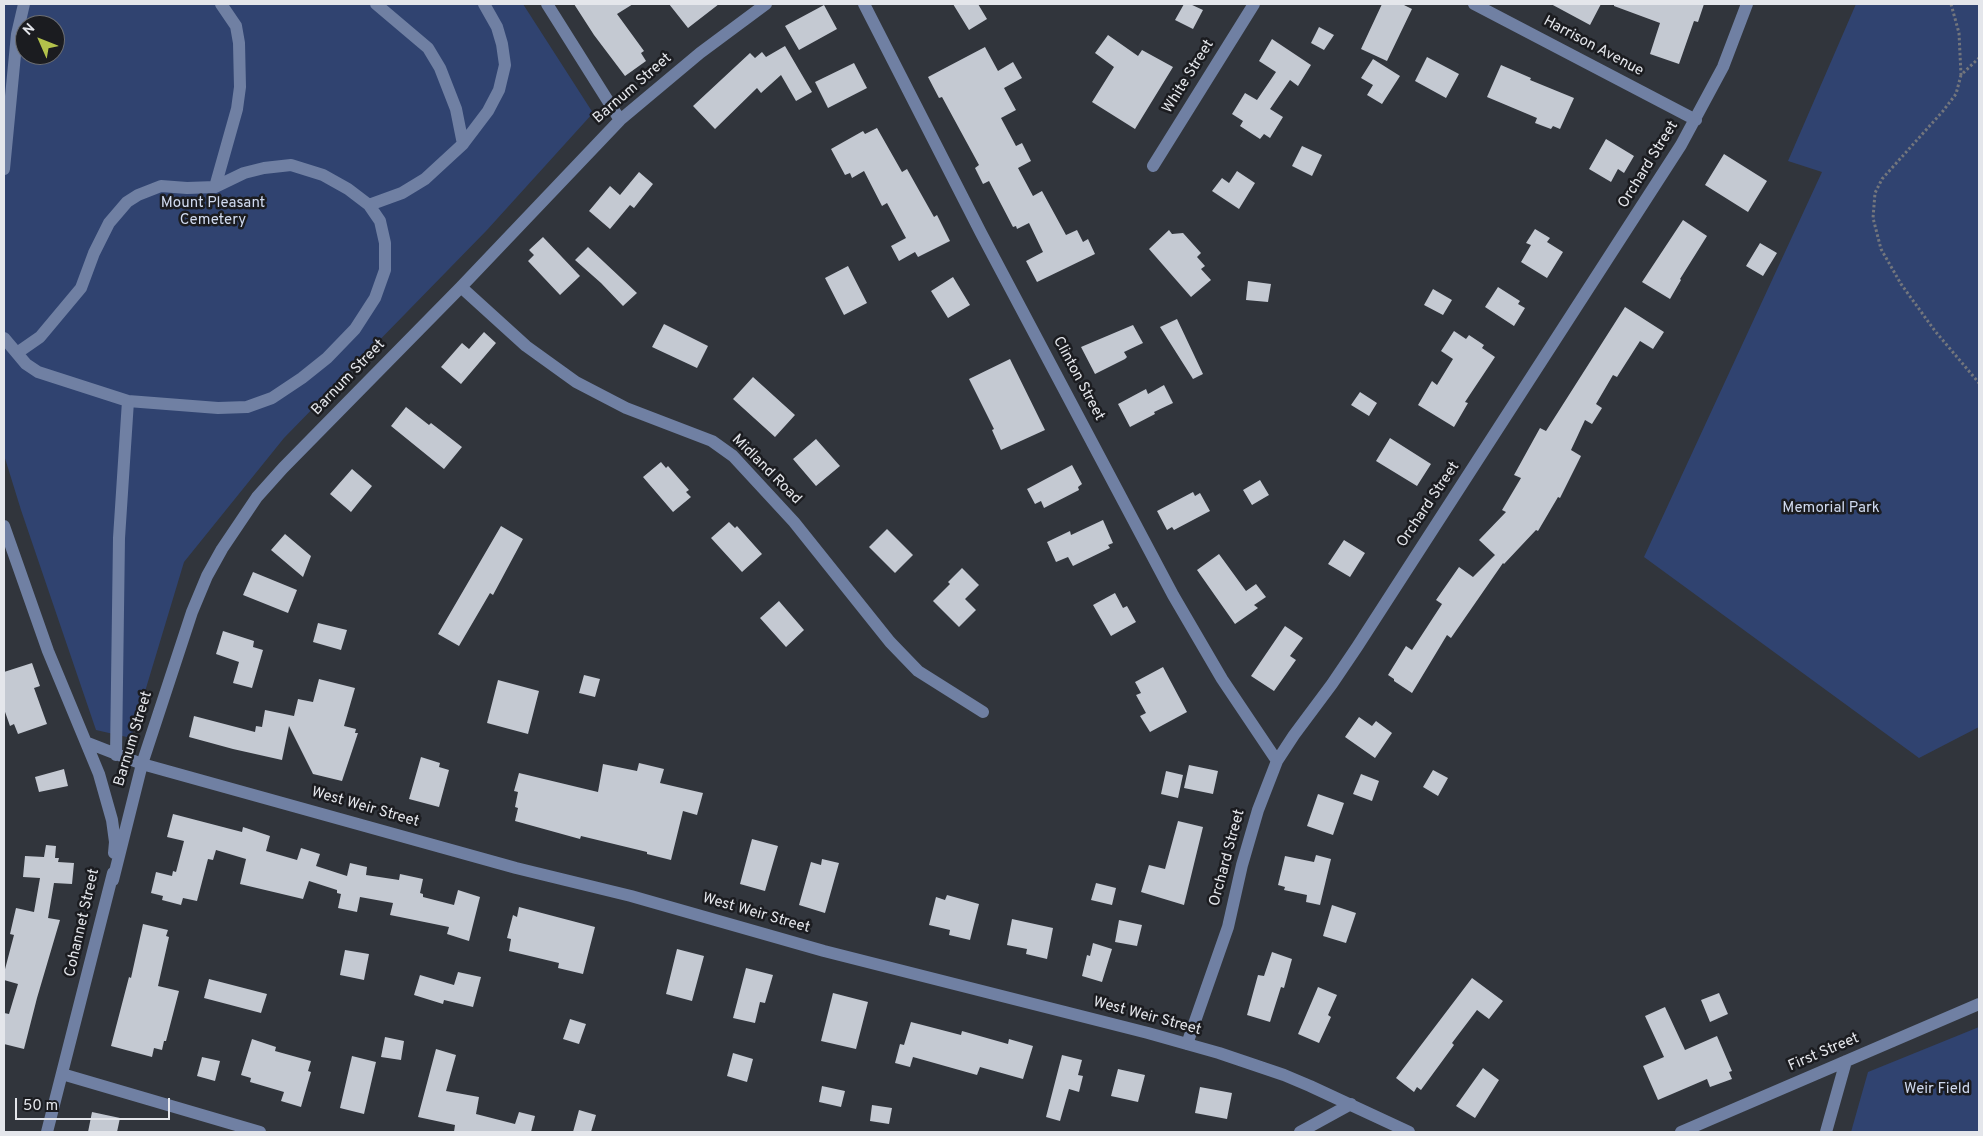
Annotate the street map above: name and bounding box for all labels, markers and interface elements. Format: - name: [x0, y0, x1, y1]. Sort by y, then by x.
- street label: Harrison Avenue: [1540, 13, 1646, 81]
- north arrow: [15, 15, 65, 65]
- text: N: [20, 20, 39, 39]
- street label: White Street: [1159, 37, 1219, 117]
- street label: Barnum Street: [590, 50, 676, 128]
- street label: Orchard Street: [1615, 118, 1683, 212]
- park label: Mount Pleasant Cemetery: [161, 195, 265, 230]
- street label: Clinton Street: [1048, 334, 1108, 424]
- street label: Barnum Street: [308, 336, 390, 420]
- street label: Midland Road: [727, 431, 805, 509]
- street label: Orchard Street: [1394, 459, 1464, 551]
- park label: Memorial Park: [1782, 500, 1880, 518]
- street label: Barnum Street: [111, 689, 157, 789]
- street label: West Weir Street: [309, 784, 421, 832]
- street label: Orchard Street: [1206, 808, 1250, 908]
- street label: Cohannet Street: [62, 867, 104, 979]
- street label: West Weir Street: [700, 890, 812, 938]
- street label: West Weir Street: [1091, 994, 1203, 1040]
- street label: First Street: [1786, 1030, 1862, 1076]
- park label: Weir Field: [1904, 1081, 1970, 1099]
- scale bar: [18, 1088, 172, 1120]
- text: 50 m: [23, 1097, 58, 1116]

